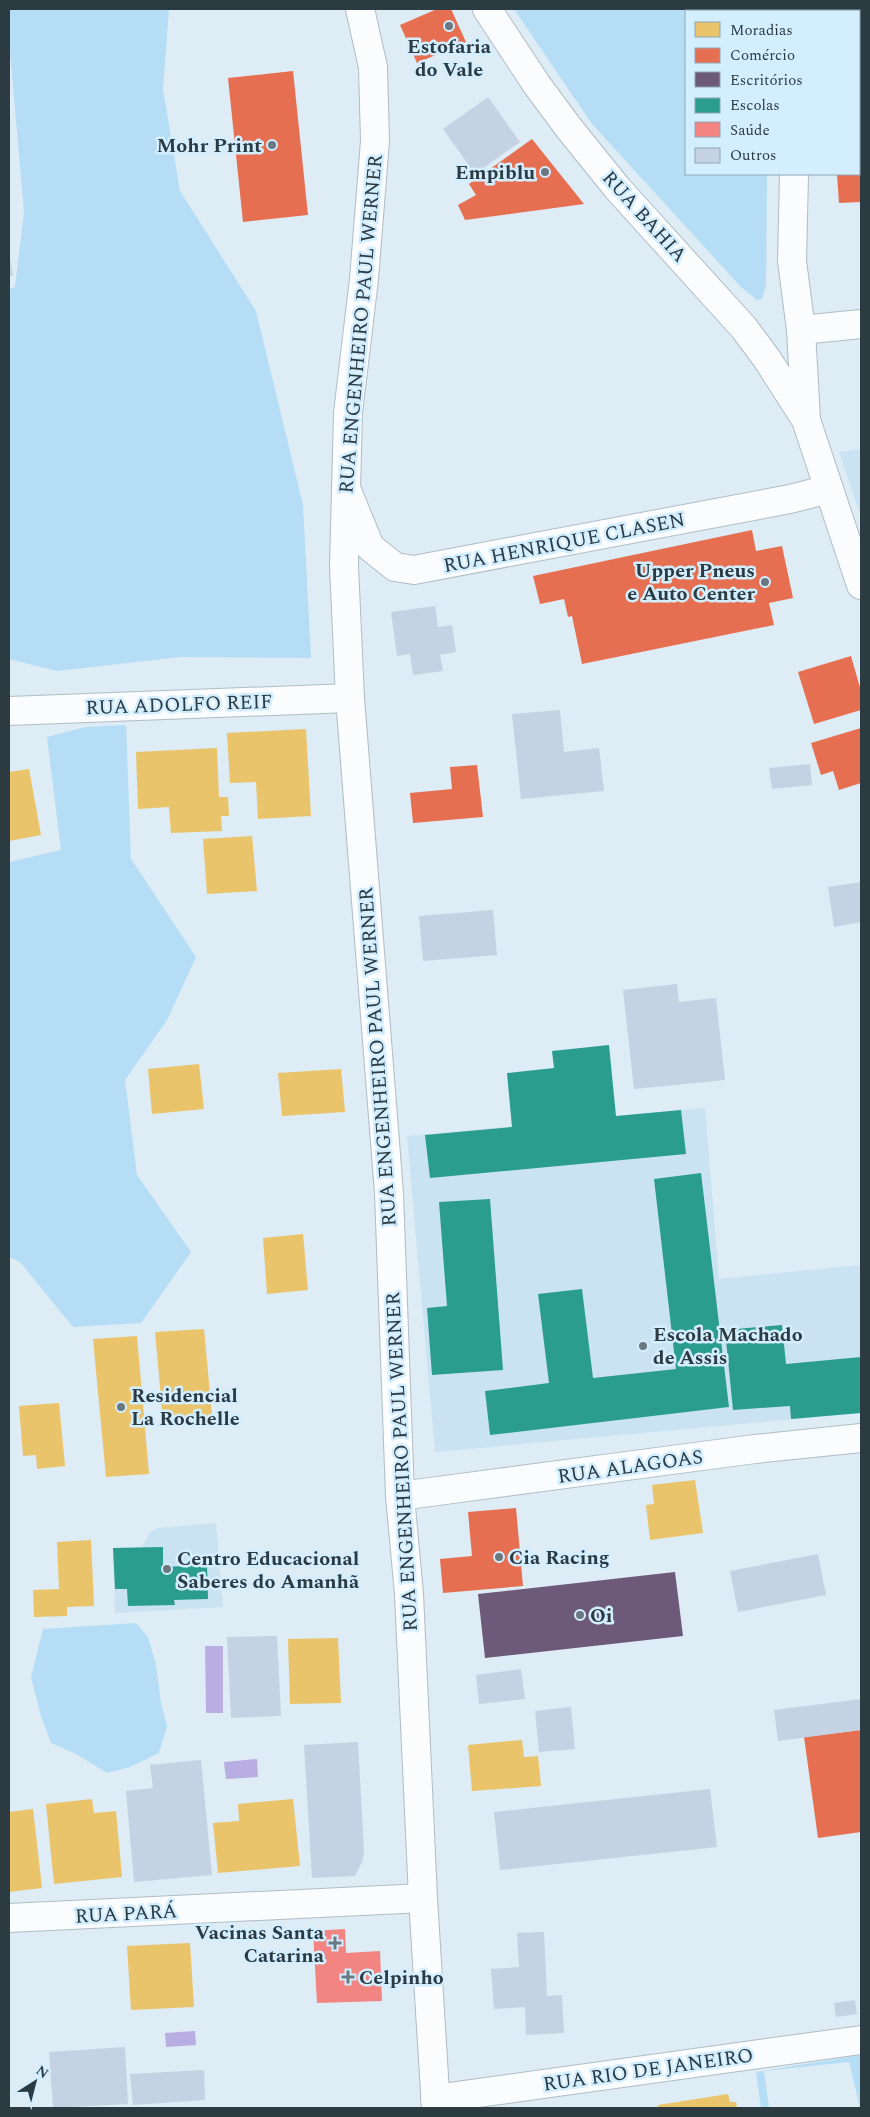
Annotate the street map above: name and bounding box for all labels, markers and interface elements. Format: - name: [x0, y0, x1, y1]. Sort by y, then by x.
- legend: [685, 10, 860, 175]
- text: Moradias: [730, 19, 793, 42]
- marker: Estofaria do Vale: [443, 20, 455, 32]
- place label: Estofaria do Vale: [407, 32, 492, 85]
- text: Comércio: [730, 44, 795, 67]
- text: Escritórios: [730, 69, 803, 92]
- text: Escolas: [730, 94, 780, 117]
- text: Saúde: [730, 119, 770, 142]
- place label: Mohr Print: [156, 131, 262, 161]
- marker: Mohr Print: [266, 139, 278, 151]
- text: Outros: [730, 144, 777, 167]
- street label: RUA ENGENHEIRO PAUL WERNER: [331, 153, 391, 495]
- place label: Empiblu: [455, 158, 535, 188]
- street label: RUA BAHIA: [595, 164, 694, 269]
- marker: Empiblu: [539, 166, 551, 178]
- street label: RUA HENRIQUE CLASEN: [441, 505, 688, 581]
- place label: Upper Pneus e Auto Center: [627, 556, 755, 609]
- marker: Upper Pneus e Auto Center: [759, 576, 771, 588]
- street label: RUA ADOLFO REIF: [85, 687, 273, 723]
- street label: RUA ENGENHEIRO PAUL WERNER: [351, 886, 405, 1228]
- street label: RUA ENGENHEIRO PAUL WERNER: [378, 1291, 426, 1632]
- place label: Escola Machado de Assis: [653, 1320, 803, 1373]
- marker: Escola Machado de Assis: [637, 1340, 649, 1352]
- place label: Residencial La Rochelle: [131, 1381, 240, 1434]
- marker: Residencial La Rochelle: [115, 1401, 127, 1413]
- street label: RUA ALAGOAS: [556, 1442, 705, 1492]
- place label: Cia Racing: [509, 1543, 610, 1573]
- place label: Centro Educacional Saberes do Amanhã: [177, 1544, 360, 1597]
- marker: Cia Racing: [493, 1551, 505, 1563]
- marker: Centro Educacional Saberes do Amanhã: [161, 1563, 173, 1575]
- place label: Oi: [590, 1601, 612, 1631]
- marker: Oi: [574, 1609, 586, 1621]
- street label: RUA PARÁ: [74, 1896, 178, 1932]
- place label: Vacinas Santa Catarina: [195, 1918, 325, 1971]
- marker: Vacinas Santa Catarina: [328, 1936, 342, 1950]
- place label: Celpinho: [359, 1963, 444, 1993]
- marker: Celpinho: [341, 1970, 355, 1984]
- street label: RUA RIO DE JANEIRO: [541, 2040, 755, 2100]
- north arrow: [10, 2057, 60, 2107]
- text: N: [32, 2060, 53, 2084]

